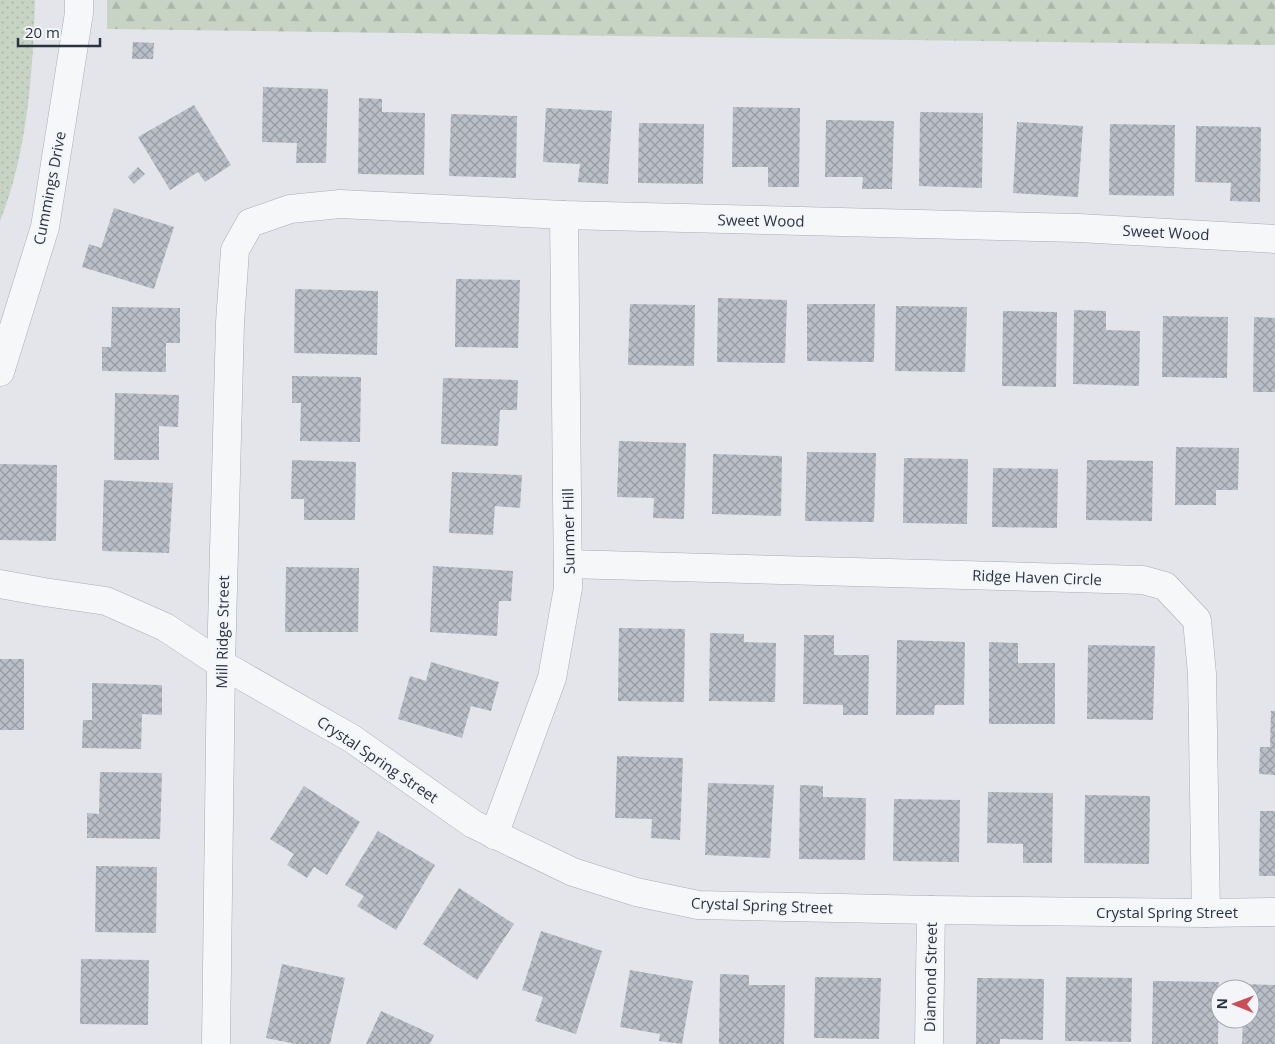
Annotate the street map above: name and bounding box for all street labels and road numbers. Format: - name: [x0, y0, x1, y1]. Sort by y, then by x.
- street label: Cummings Drive: [28, 129, 70, 247]
- street label: Sweet Wood: [717, 209, 805, 231]
- street label: Sweet Wood: [1122, 220, 1210, 244]
- street label: Summer Hill: [557, 488, 579, 574]
- street label: Ridge Haven Circle: [972, 565, 1102, 589]
- street label: Mill Ridge Street: [211, 575, 233, 689]
- street label: Crystal Spring Street: [314, 711, 442, 807]
- street label: Crystal Spring Street: [691, 893, 833, 917]
- street label: Crystal Spring Street: [1096, 902, 1238, 922]
- street label: Diamond Street: [919, 922, 941, 1032]

